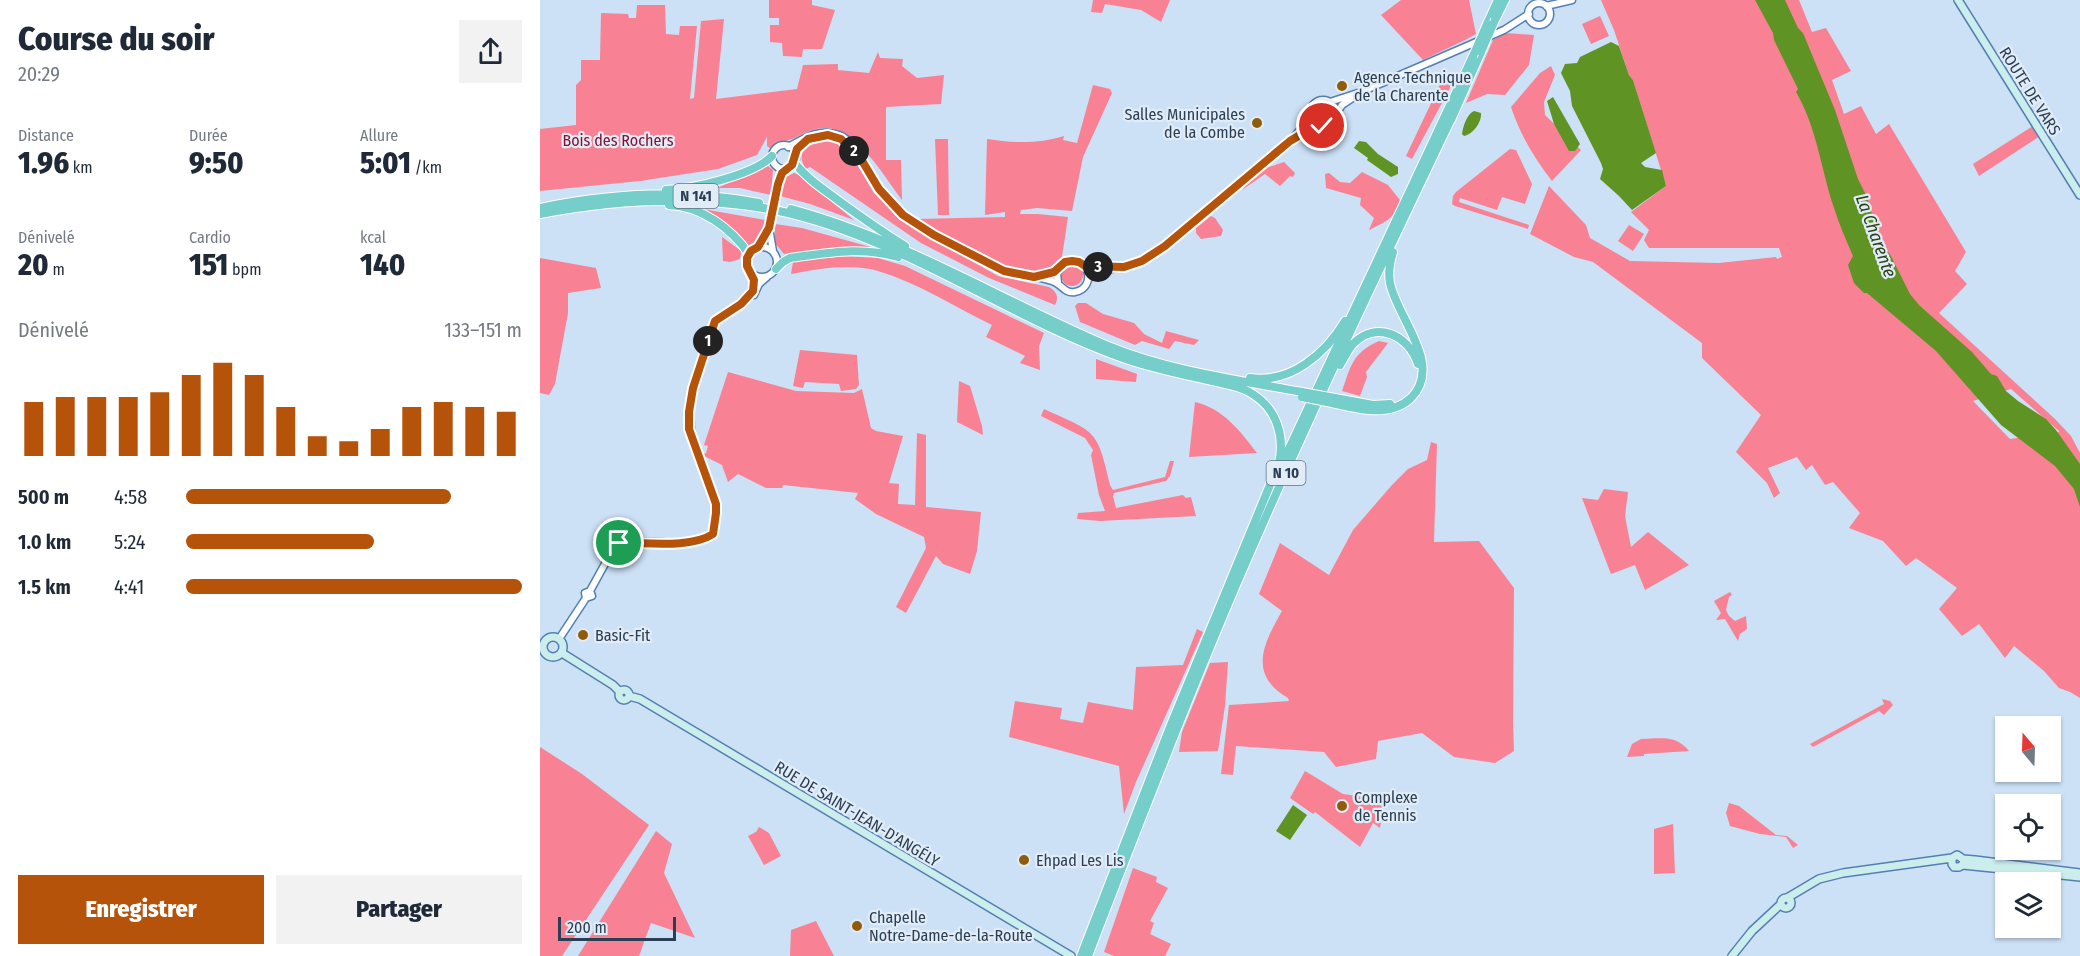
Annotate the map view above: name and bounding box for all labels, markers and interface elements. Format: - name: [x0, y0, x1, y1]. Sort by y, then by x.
- text: Course du soir: [18, 19, 214, 59]
- button: share: [459, 20, 522, 83]
- street label: ROUTE DE VARS: [1995, 43, 2065, 139]
- text: 20:29: [18, 62, 60, 86]
- place label: Agence Technique de la Charente: [1354, 68, 1471, 105]
- marker: Agence Technique de la Charente: [1335, 79, 1349, 93]
- pin: [1296, 100, 1347, 151]
- place label: Salles Municipales de la Combe: [1125, 105, 1245, 142]
- icon: check: [1305, 109, 1338, 142]
- marker: Salles Municipales de la Combe: [1250, 116, 1264, 130]
- text: Distance: [18, 126, 74, 145]
- text: Durée: [189, 126, 228, 145]
- text: Allure: [360, 126, 398, 145]
- park label: Bois des Rochers: [562, 131, 674, 150]
- pin: 2: [839, 136, 869, 166]
- text: 2: [850, 141, 858, 160]
- text: 1.96: [18, 145, 69, 181]
- text: 9:50: [189, 145, 244, 181]
- text: 5:01: [360, 145, 411, 181]
- text: km: [69, 158, 93, 177]
- text: /km: [411, 158, 442, 177]
- road number: N 141: [674, 184, 718, 208]
- water label: La Charente: [1851, 192, 1901, 281]
- text: Dénivelé: [18, 228, 75, 247]
- text: Cardio: [189, 228, 231, 247]
- text: kcal: [360, 228, 386, 247]
- text: 20: [18, 247, 49, 283]
- text: 151: [189, 247, 228, 283]
- text: 140: [360, 247, 405, 283]
- pin: 3: [1083, 252, 1113, 282]
- text: 3: [1094, 257, 1102, 276]
- text: m: [49, 260, 65, 279]
- text: bpm: [228, 260, 261, 279]
- text: Dénivelé: [18, 318, 89, 342]
- text: 133–151 m: [444, 318, 522, 342]
- pin: 1: [693, 326, 723, 356]
- text: 1: [705, 331, 711, 350]
- road number: N 10: [1266, 461, 1306, 485]
- text: 500 m: [18, 485, 69, 509]
- text: 4:58: [114, 485, 147, 509]
- pin: [593, 517, 644, 568]
- icon: arrive: [602, 526, 635, 559]
- text: 1.0 km: [18, 530, 71, 554]
- text: 5:24: [114, 530, 146, 554]
- text: 1.5 km: [18, 575, 71, 599]
- text: 4:41: [114, 575, 144, 599]
- place label: Basic-Fit: [595, 626, 651, 645]
- marker: Basic-Fit: [576, 628, 590, 642]
- north arrow: [1995, 716, 2061, 782]
- map controls: [1995, 716, 2061, 938]
- street label: RUE DE SAINT-JEAN-D'ANGÉLY: [771, 757, 943, 871]
- place label: Complexe de Tennis: [1354, 788, 1418, 825]
- button: locate: [1995, 794, 2061, 860]
- marker: Complexe de Tennis: [1335, 799, 1349, 813]
- place label: Ehpad Les Lis: [1036, 851, 1124, 870]
- marker: Ehpad Les Lis: [1017, 853, 1031, 867]
- button: layers: [1995, 872, 2061, 938]
- button: Enregistrer: [18, 875, 264, 944]
- button: Partager: [276, 875, 522, 944]
- place label: Chapelle Notre-Dame-de-la-Route: [869, 908, 1033, 945]
- scale bar: [558, 914, 676, 942]
- text: 200 m: [567, 918, 607, 937]
- marker: Chapelle Notre-Dame-de-la-Route: [850, 919, 864, 933]

